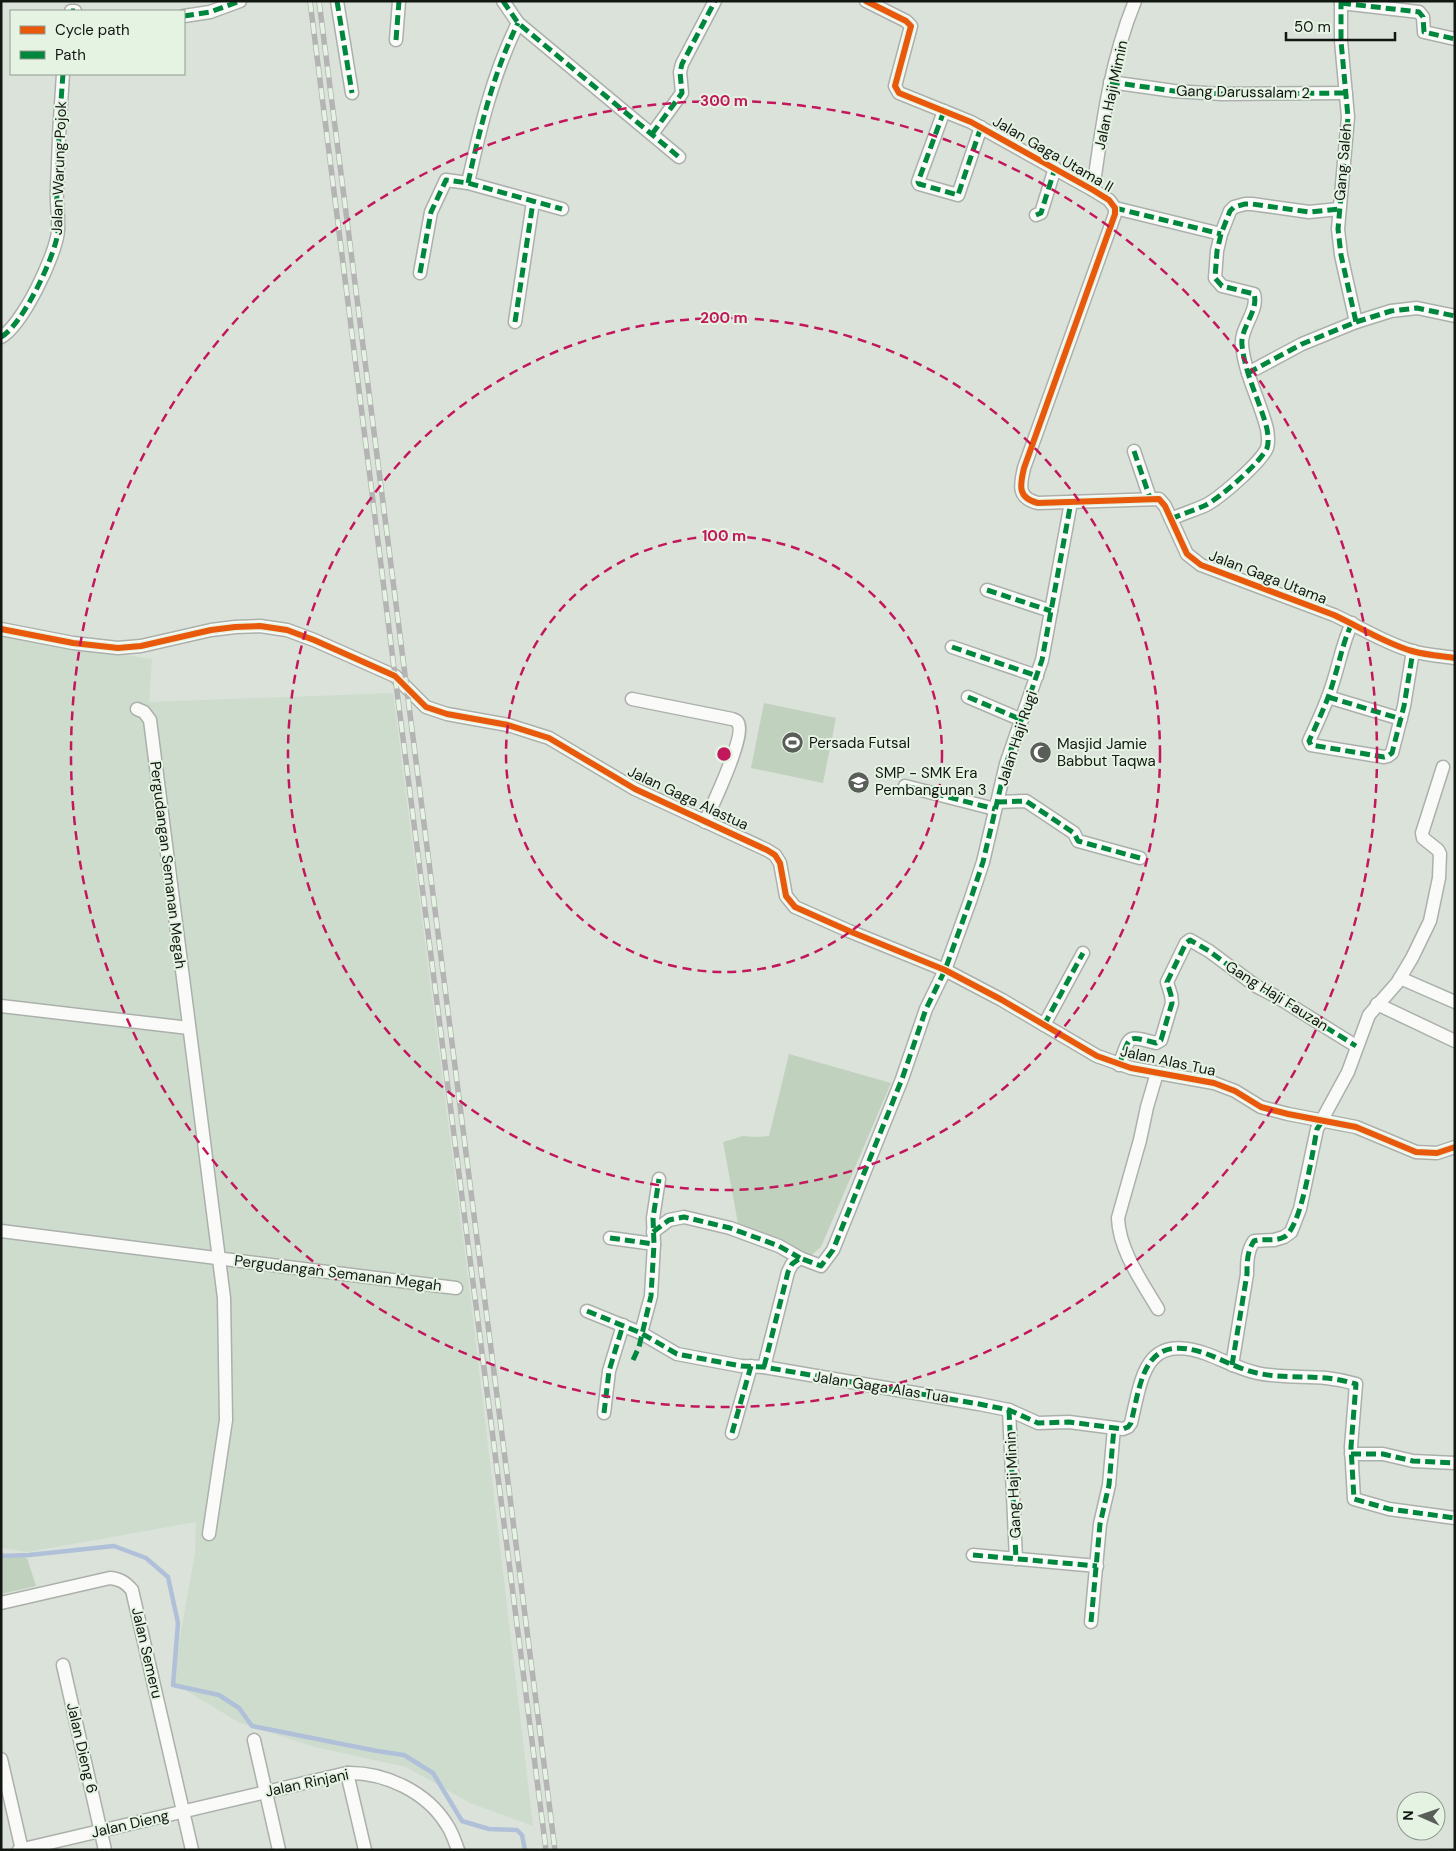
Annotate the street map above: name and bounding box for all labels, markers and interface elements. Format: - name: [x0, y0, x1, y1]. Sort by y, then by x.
- legend: [10, 10, 185, 75]
- scale bar: [1286, 10, 1395, 42]
- text: 50 m: [1294, 17, 1331, 37]
- text: Cycle path: [55, 20, 130, 40]
- street label: Jalan Haji Mimin: [1090, 39, 1132, 151]
- text: Path: [55, 45, 86, 65]
- street label: Gang Darussalam 2: [1176, 81, 1310, 103]
- text: 300 m: [700, 91, 748, 111]
- street label: Jalan Warung Pojok: [47, 100, 71, 235]
- street label: Jalan Gaga Utama II: [989, 111, 1117, 197]
- street label: Gang Saleh: [1330, 122, 1356, 202]
- text: 200 m: [700, 308, 748, 328]
- text: 100 m: [702, 526, 746, 546]
- street label: Jalan Gaga Utama: [1206, 545, 1330, 609]
- street label: Jalan Haji Rugi: [992, 688, 1042, 788]
- sports icon: Persada Futsal: [781, 731, 805, 755]
- place label: Persada Futsal: [809, 733, 910, 753]
- place label: Masjid Jamie Babbut Taqwa: [1057, 734, 1156, 771]
- mosque icon: Masjid Jamie Babbut Taqwa: [1029, 741, 1053, 765]
- centre of rings: [715, 745, 733, 763]
- street label: Pergudangan Semanan Megah: [145, 760, 191, 970]
- street label: Jalan Gaga Alastua: [624, 761, 752, 835]
- place label: SMP - SMK Era Pembangunan 3: [875, 763, 987, 800]
- school or university icon: SMP - SMK Era Pembangunan 3: [847, 770, 871, 794]
- street label: Gang Haji Fauzan: [1222, 956, 1332, 1036]
- street label: Jalan Alas Tua: [1118, 1041, 1218, 1081]
- street label: Pergudangan Semanan Megah: [233, 1250, 443, 1296]
- street label: Jalan Gaga Alas Tua: [812, 1366, 950, 1408]
- street label: Gang Haji Minin: [1000, 1431, 1026, 1539]
- street label: Jalan Semeru: [127, 1605, 167, 1701]
- street label: Jalan Dieng 6: [62, 1701, 102, 1795]
- street label: Jalan Rinjani: [263, 1764, 351, 1802]
- north arrow: [1396, 1791, 1446, 1841]
- street label: Jalan Dieng: [89, 1805, 171, 1843]
- text: N: [1399, 1810, 1417, 1821]

